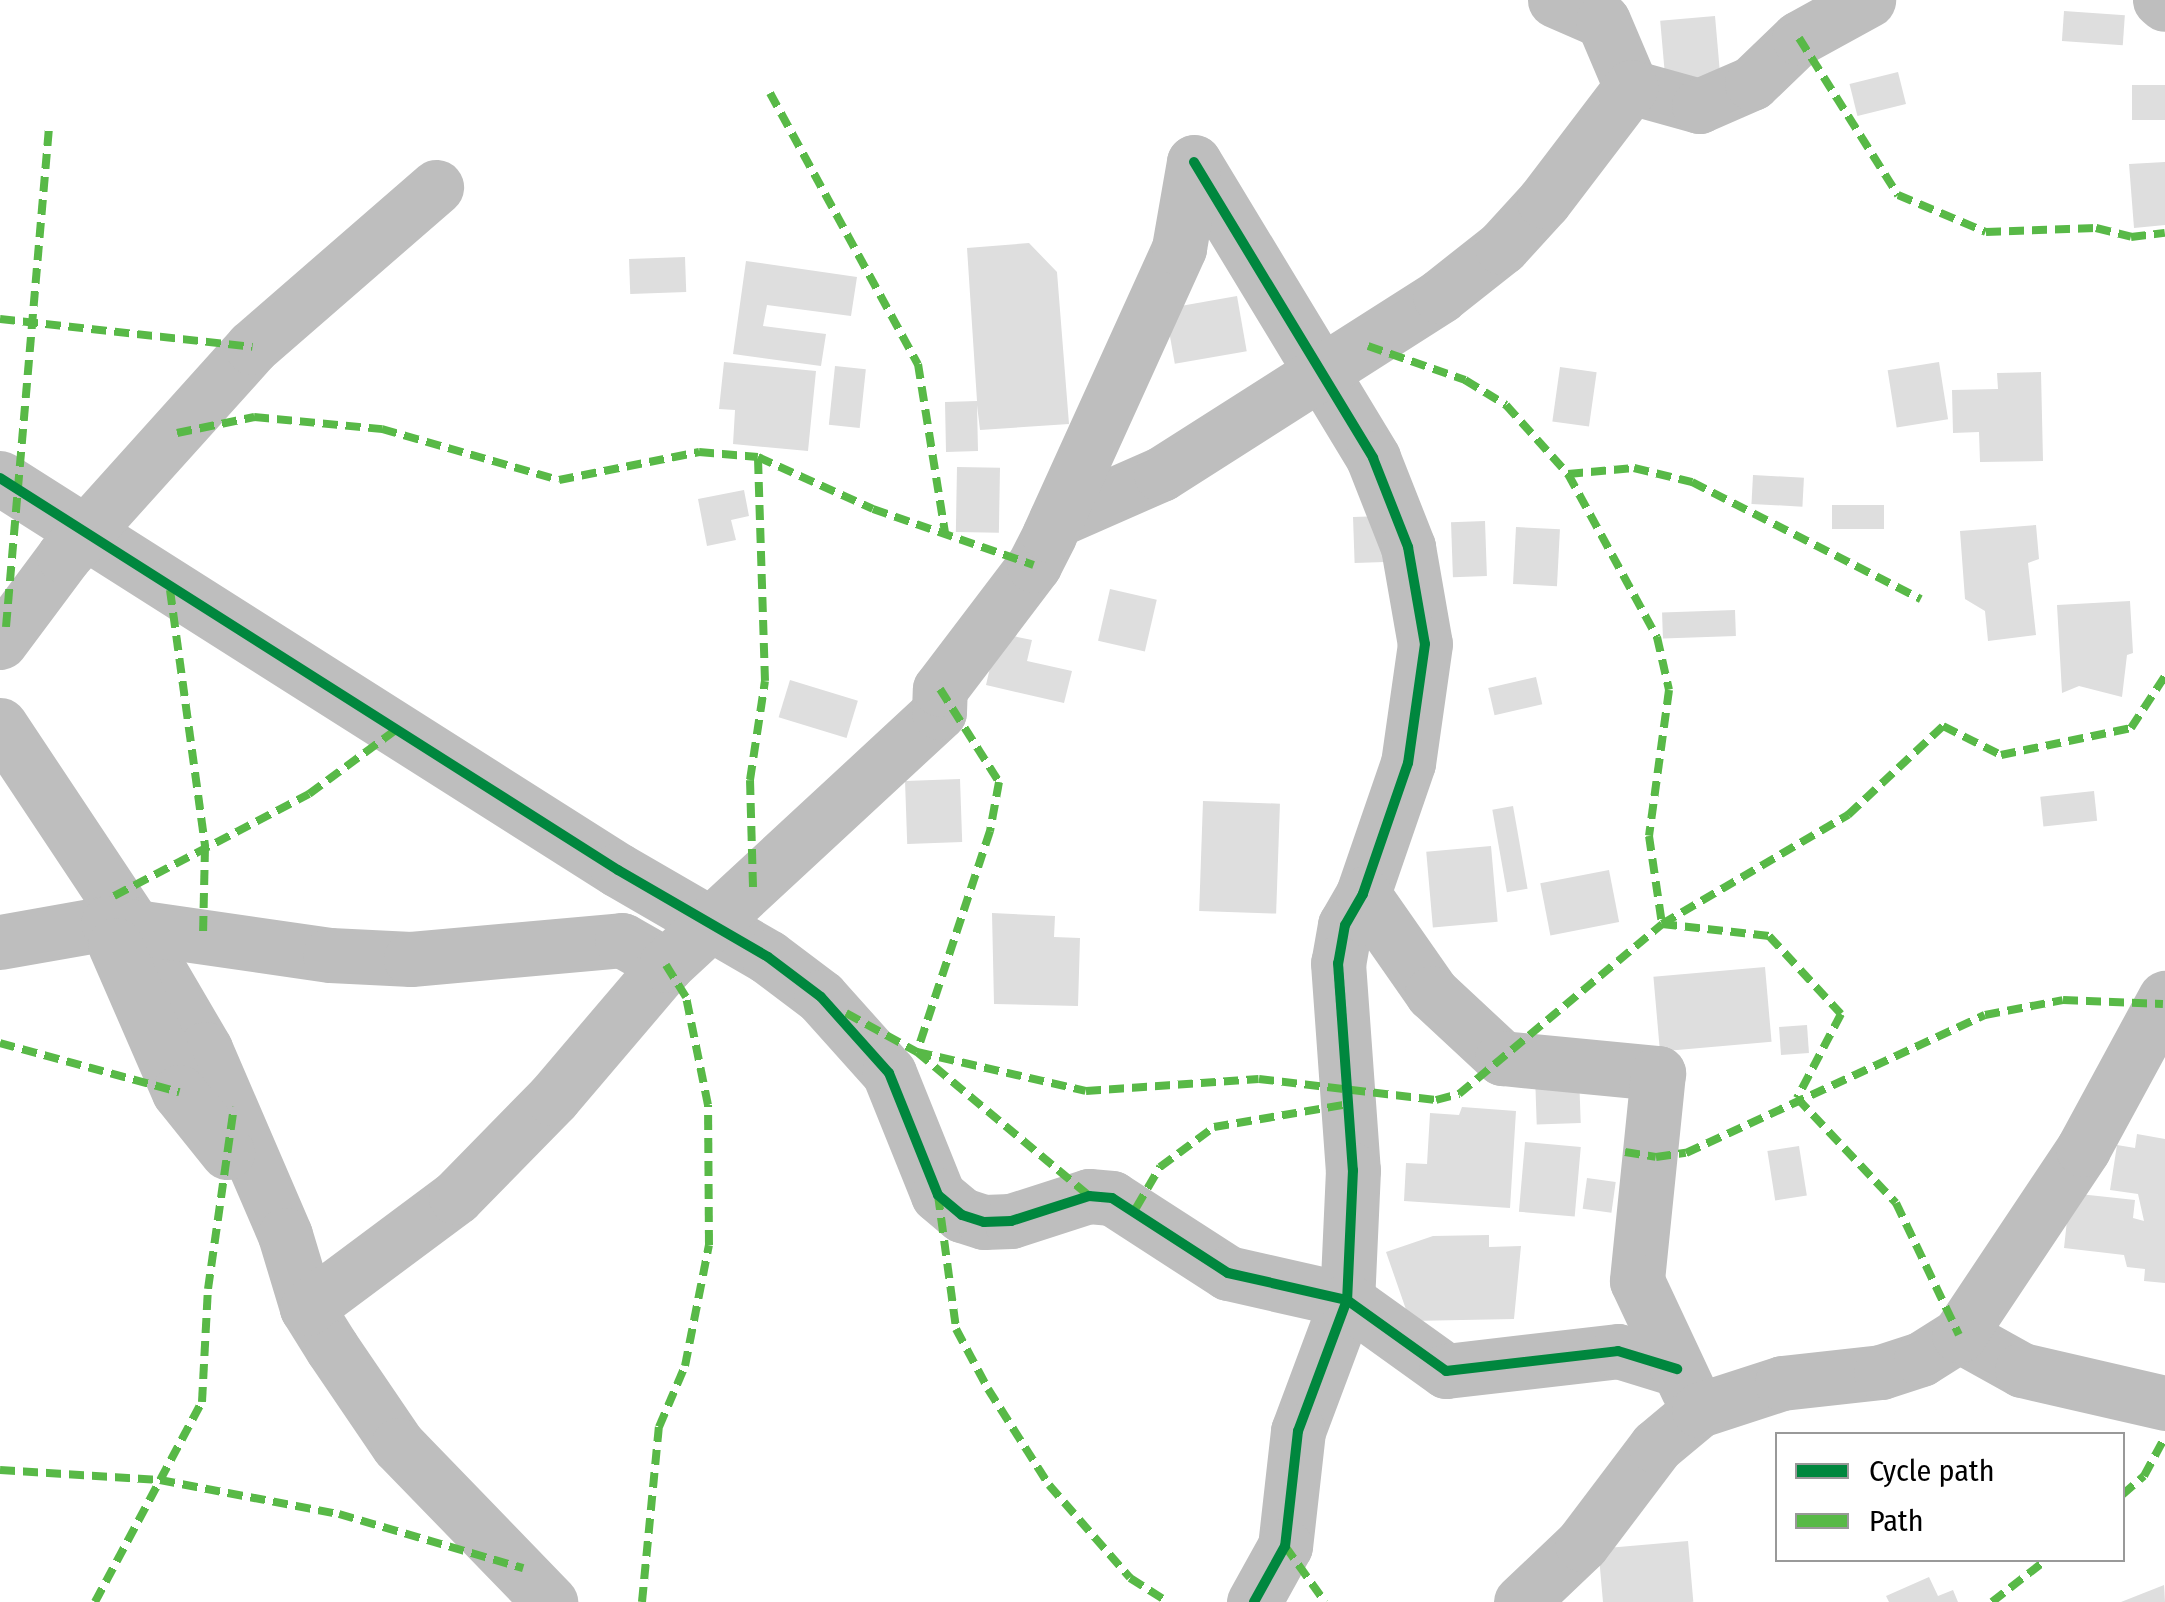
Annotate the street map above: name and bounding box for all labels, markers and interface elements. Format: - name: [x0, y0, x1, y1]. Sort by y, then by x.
- legend: [1775, 1432, 2125, 1562]
- text: Cycle path: [1869, 1453, 1995, 1489]
- text: Path: [1869, 1503, 1923, 1539]

